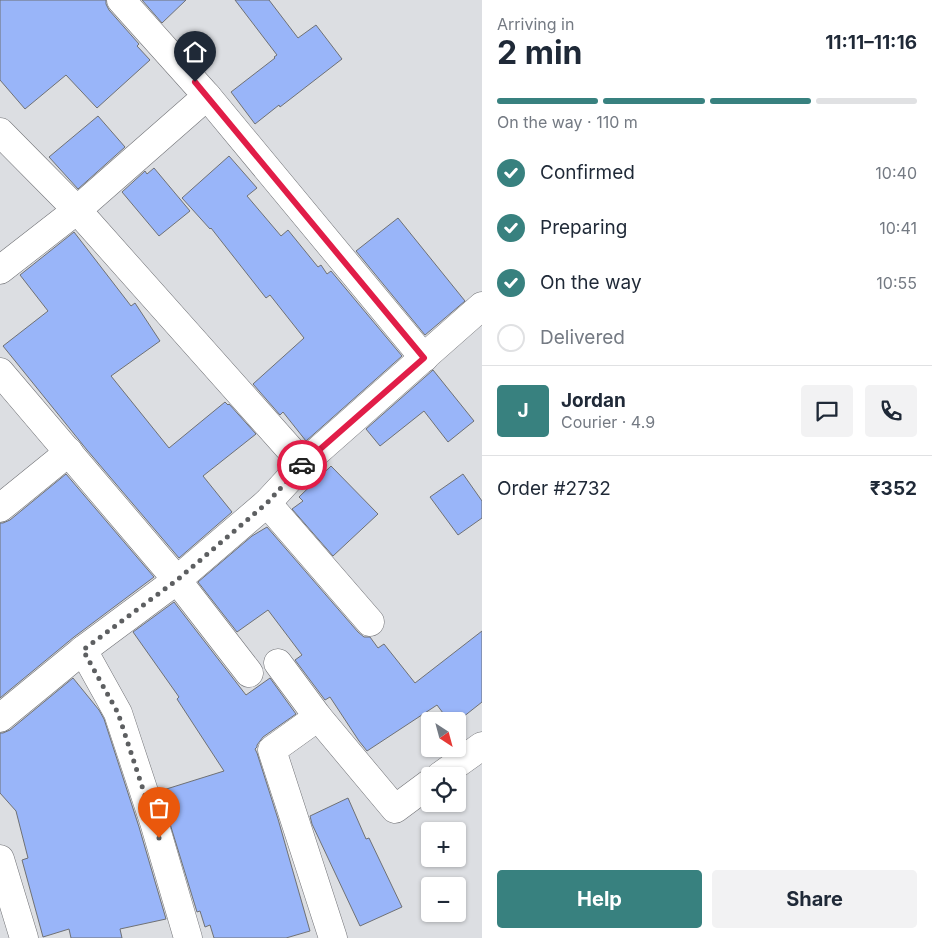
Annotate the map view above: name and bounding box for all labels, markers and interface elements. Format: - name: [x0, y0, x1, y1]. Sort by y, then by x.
- text: Arriving in: [497, 14, 574, 34]
- pin: [174, 31, 216, 82]
- text: 11:11–11:16: [825, 31, 917, 54]
- text: 2 min: [497, 33, 583, 72]
- icon: home: [181, 38, 209, 66]
- text: On the way · 110 m: [497, 112, 638, 132]
- icon: check: [497, 159, 525, 187]
- text: Confirmed: [540, 161, 635, 184]
- text: 10:40: [875, 163, 917, 183]
- icon: check: [497, 214, 525, 242]
- text: Preparing: [540, 216, 627, 239]
- text: 10:41: [879, 218, 917, 238]
- icon: check: [497, 269, 525, 297]
- text: On the way: [540, 271, 642, 294]
- text: 10:55: [876, 273, 917, 293]
- text: Delivered: [540, 326, 625, 349]
- button: chat: [801, 385, 853, 437]
- button: phone: [865, 385, 917, 437]
- text: Jordan: [561, 389, 626, 412]
- text: J: [517, 399, 529, 422]
- text: Courier · 4.9: [561, 412, 655, 432]
- courier: [277, 440, 327, 490]
- icon: car: [288, 451, 316, 479]
- text: Order #2732: [497, 477, 611, 500]
- text: ₹352: [870, 477, 917, 500]
- north arrow: [421, 712, 466, 758]
- map controls: [421, 712, 466, 922]
- button: locate: [421, 767, 466, 812]
- pin: [138, 787, 180, 838]
- icon: bag: [145, 794, 173, 822]
- button: +: [421, 822, 466, 867]
- button: Help: [497, 870, 702, 928]
- button: Share: [712, 870, 917, 928]
- button: −: [421, 877, 466, 922]

